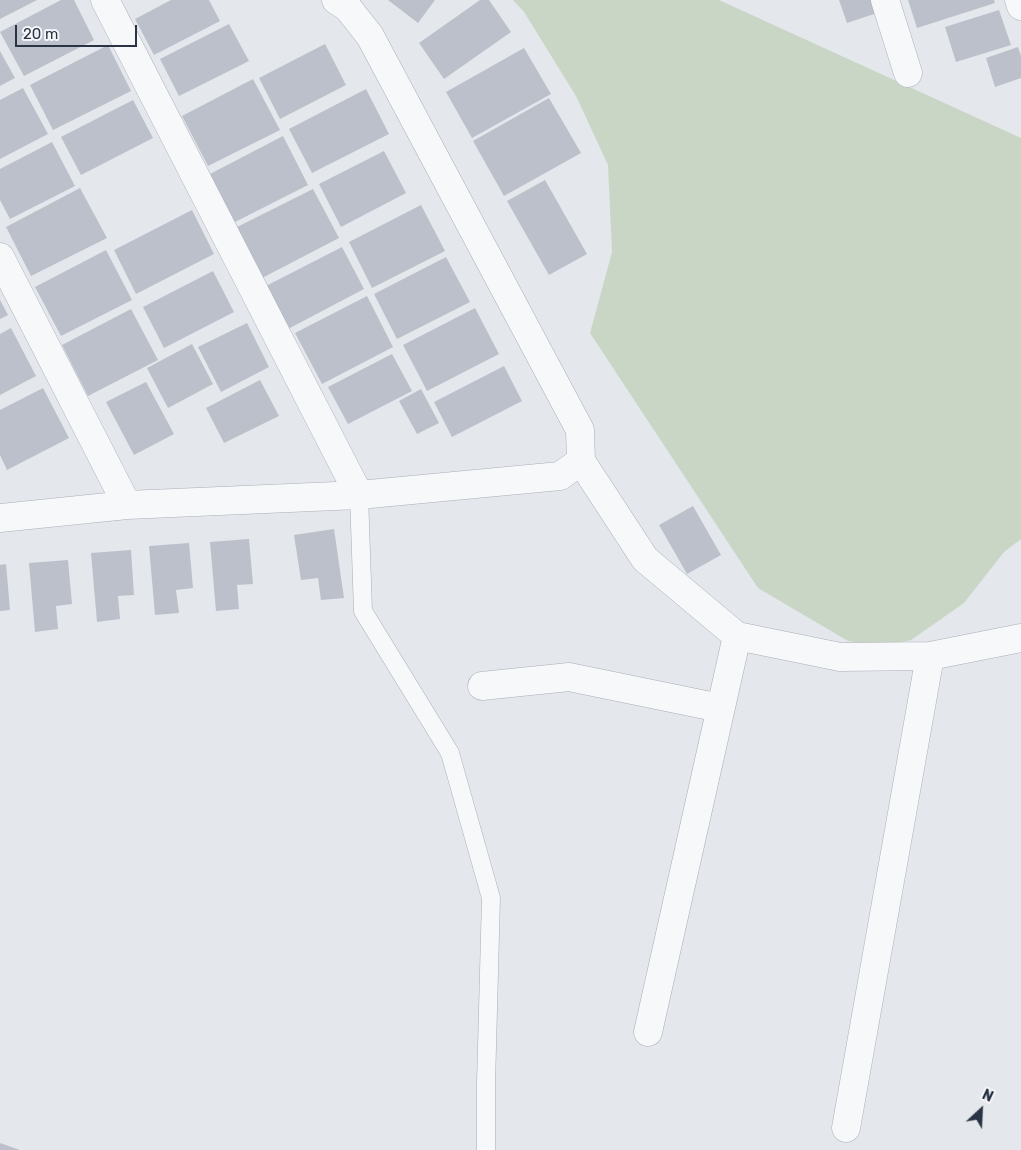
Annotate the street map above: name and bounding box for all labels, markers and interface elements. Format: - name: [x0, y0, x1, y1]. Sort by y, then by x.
- scale bar: [18, 15, 140, 47]
- text: 20 m: [23, 25, 58, 43]
- north arrow: [956, 1085, 1006, 1135]
- text: N: [979, 1086, 996, 1106]

